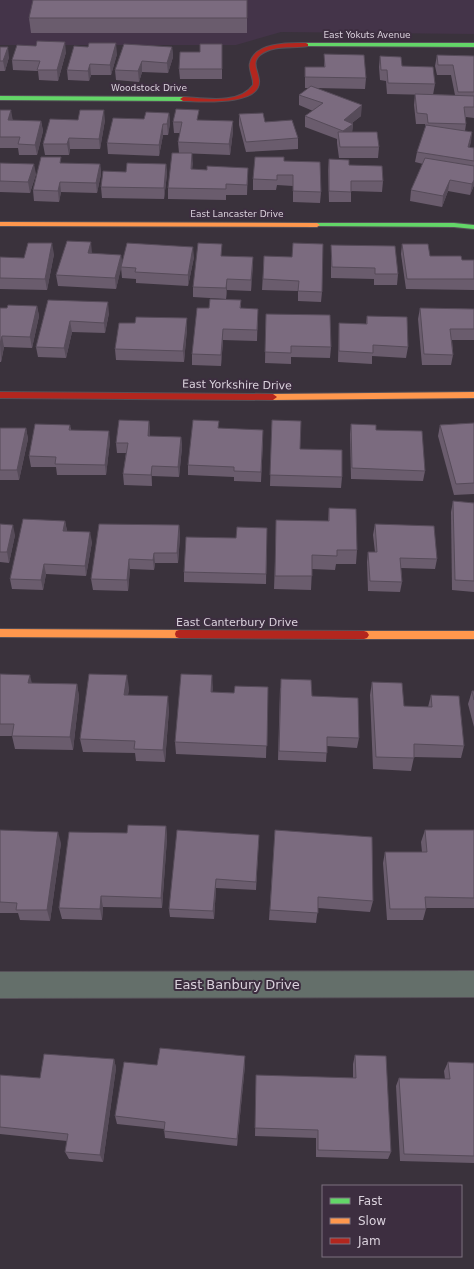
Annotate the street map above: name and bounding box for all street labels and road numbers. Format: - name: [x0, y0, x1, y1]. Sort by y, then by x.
- street label: East Yokuts Avenue: [323, 30, 411, 40]
- street label: Woodstock Drive: [111, 83, 187, 93]
- street label: East Lancaster Drive: [190, 209, 284, 219]
- street label: East Yorkshire Drive: [182, 378, 292, 392]
- street label: East Canterbury Drive: [176, 616, 298, 629]
- street label: East Banbury Drive: [174, 977, 300, 992]

